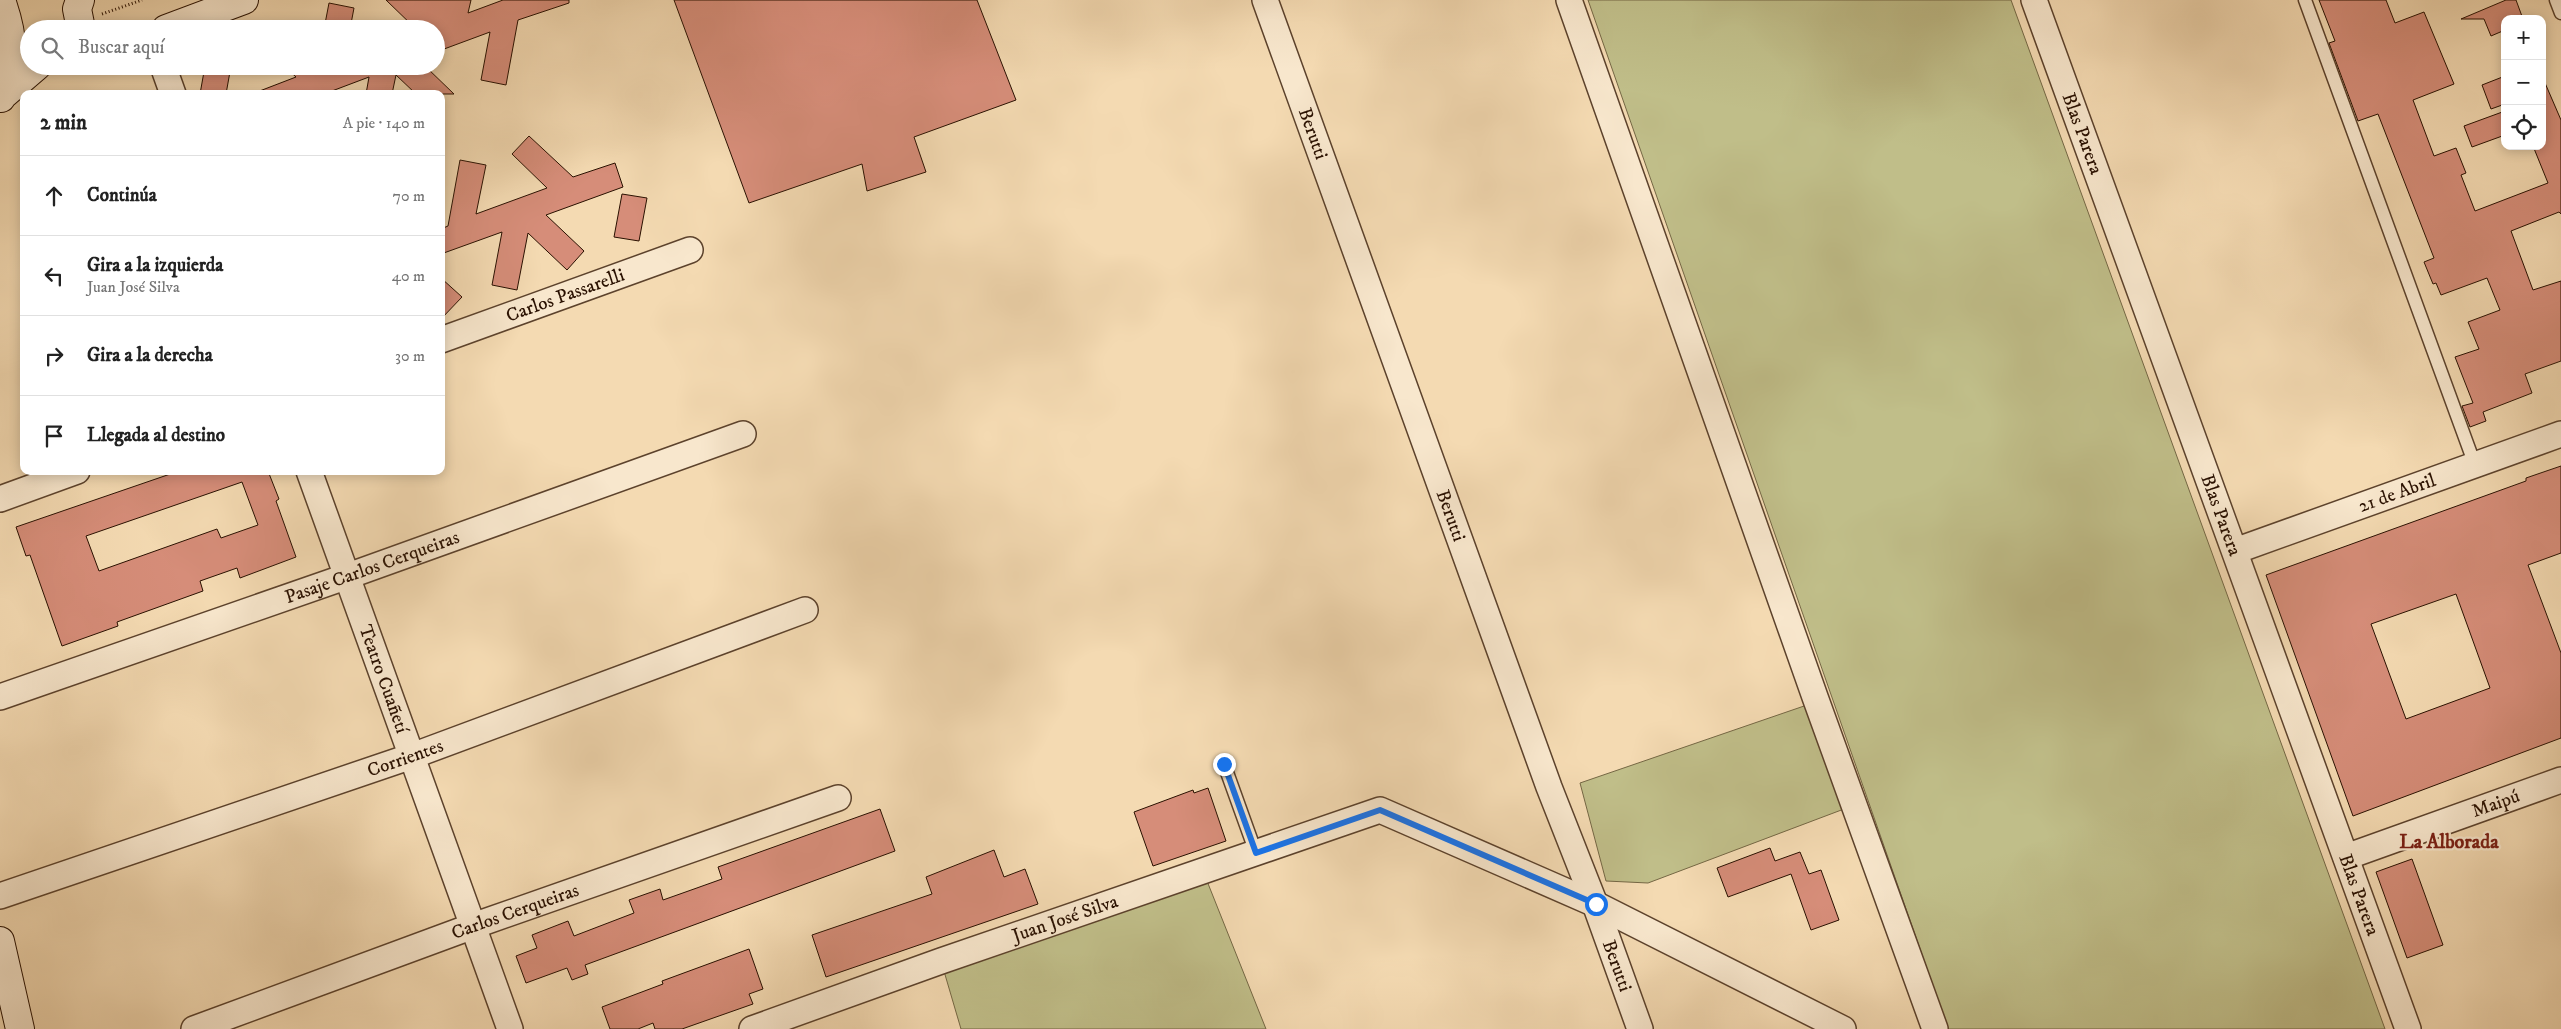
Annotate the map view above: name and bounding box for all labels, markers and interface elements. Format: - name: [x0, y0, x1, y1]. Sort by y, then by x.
- map controls: [2501, 15, 2546, 150]
- button: +: [2501, 15, 2546, 60]
- search box: [20, 20, 445, 75]
- icon: search: [38, 34, 66, 62]
- text: Buscar aquí: [78, 36, 164, 59]
- button: −: [2501, 60, 2546, 105]
- street label: Blas Parera: [2057, 89, 2108, 178]
- street label: Berutti: [1293, 105, 1333, 163]
- button: locate: [2501, 105, 2546, 150]
- text: 2 min: [40, 110, 87, 136]
- text: A pie · 140 m: [343, 113, 425, 133]
- icon: ahead: [40, 182, 68, 210]
- text: Continúa: [87, 184, 157, 207]
- text: 70 m: [393, 186, 425, 206]
- text: Gira a la izquierda: [87, 254, 223, 277]
- icon: left: [40, 262, 68, 290]
- street label: Carlos Passarelli: [503, 263, 628, 327]
- text: 40 m: [392, 266, 425, 286]
- text: Juan José Silva: [87, 277, 180, 297]
- icon: right: [40, 342, 68, 370]
- text: Gira a la derecha: [87, 344, 213, 367]
- text: 30 m: [395, 346, 425, 366]
- icon: arrive: [40, 422, 68, 450]
- text: Llegada al destino: [87, 424, 225, 447]
- street label: 21 de Abril: [2355, 468, 2439, 517]
- street label: Blas Parera: [2196, 471, 2247, 559]
- street label: Berutti: [1431, 487, 1471, 545]
- street label: Pasaje Carlos Cerqueiras: [282, 525, 462, 609]
- street label: Teatro Cuañetí: [354, 622, 414, 737]
- street label: Corrientes: [364, 734, 446, 782]
- route end: [1213, 753, 1236, 776]
- street label: Maipú: [2469, 784, 2523, 822]
- district label: La Alborada: [2399, 830, 2499, 855]
- street label: Blas Parera: [2334, 851, 2385, 939]
- street label: Carlos Cerqueiras: [448, 878, 582, 944]
- street label: Juan José Silva: [1007, 890, 1121, 948]
- route start: [1585, 893, 1608, 916]
- street label: Berutti: [1597, 937, 1637, 995]

